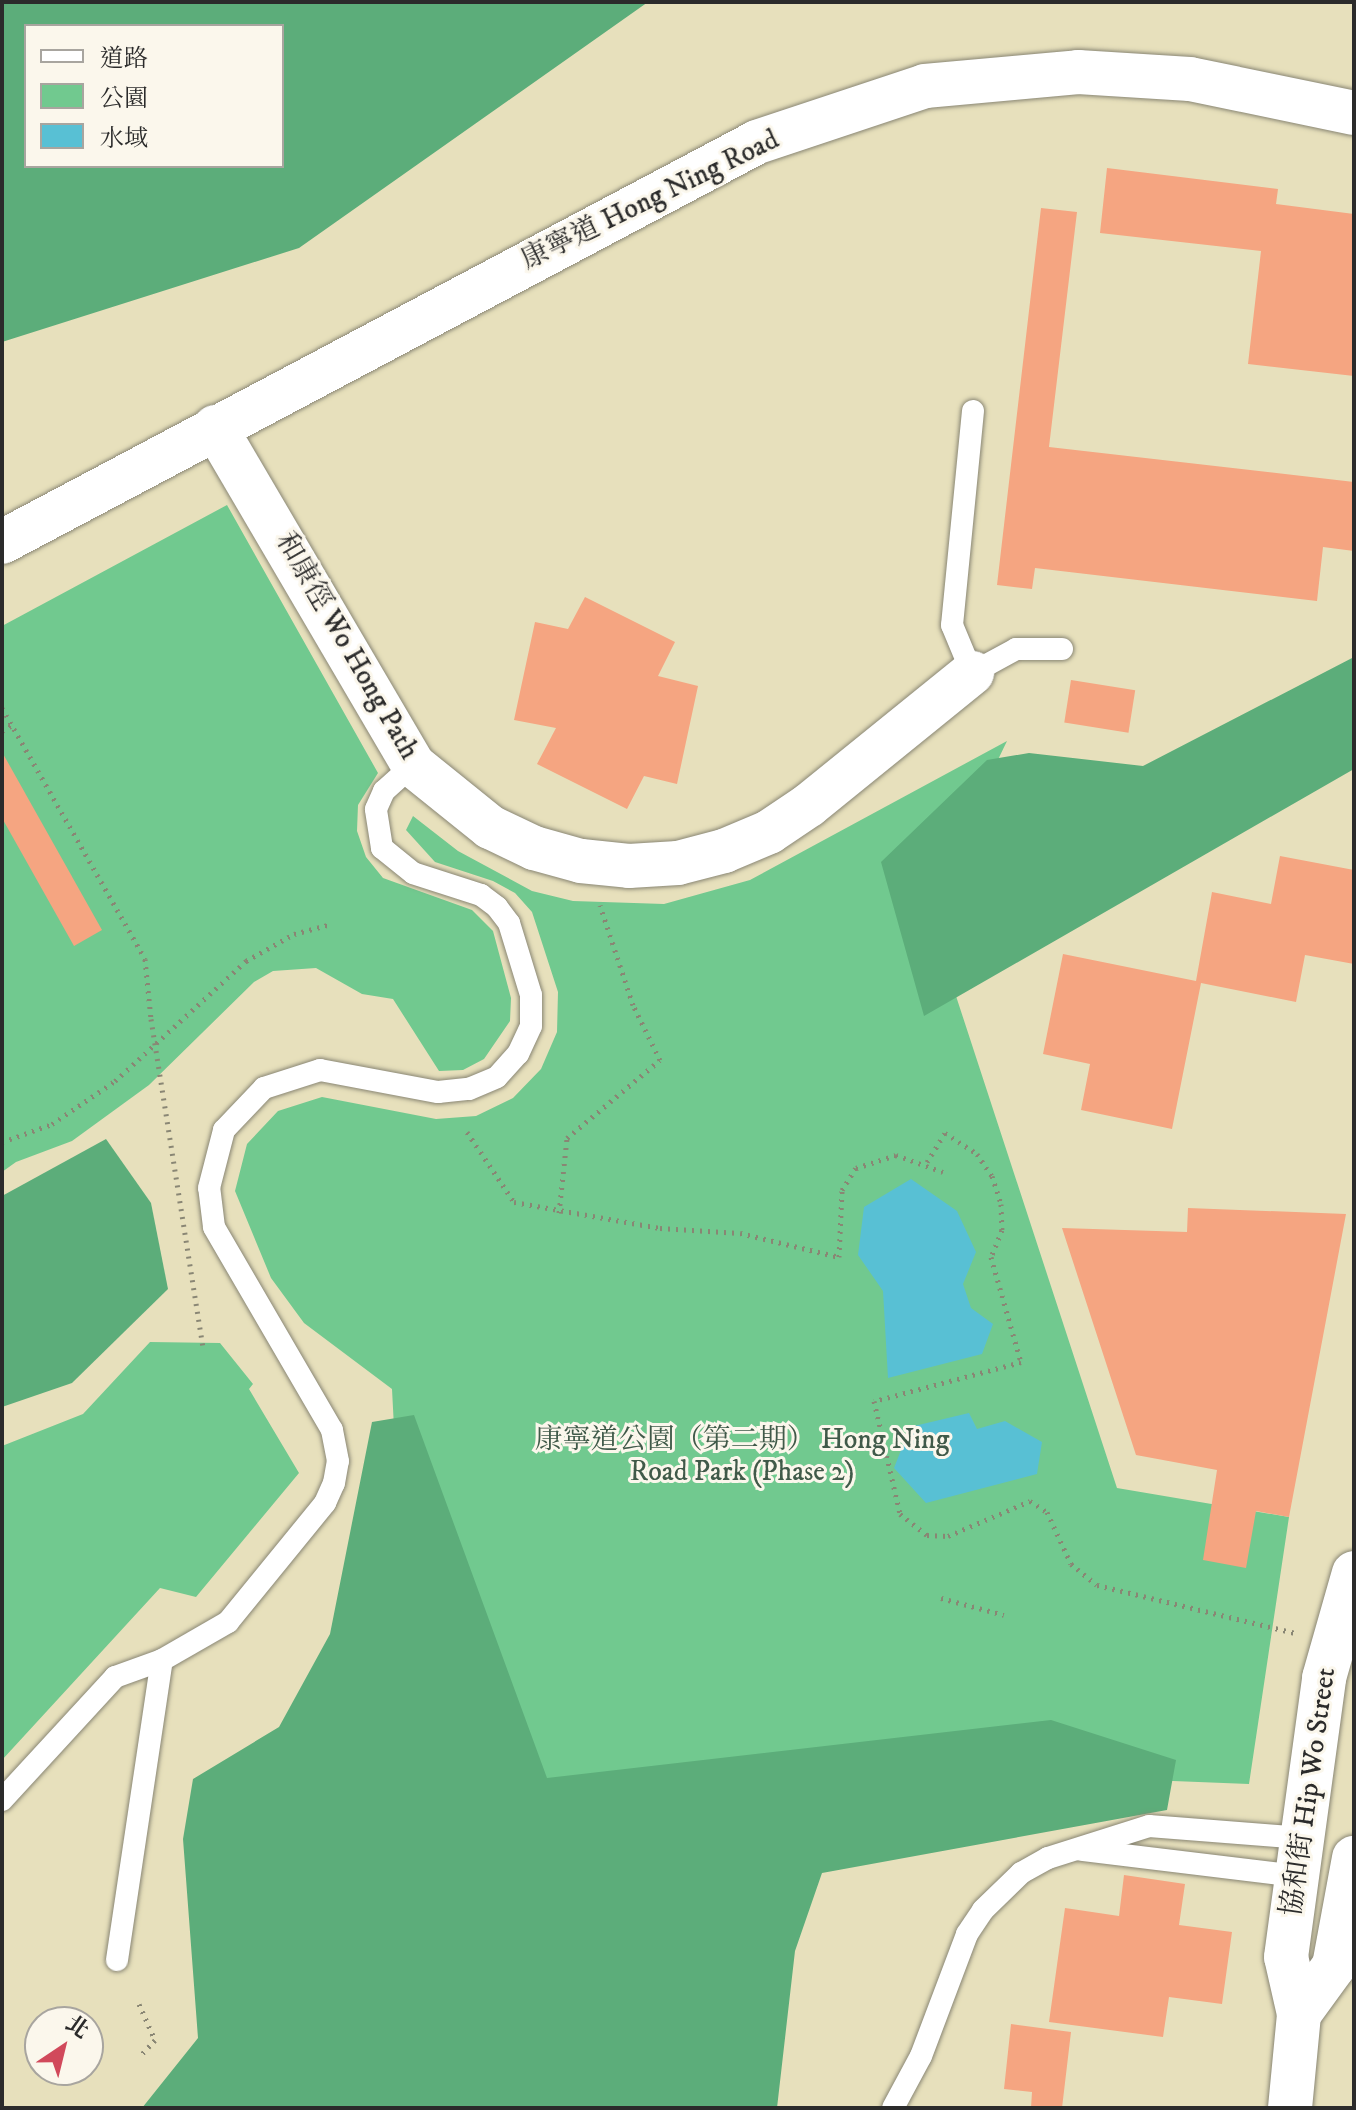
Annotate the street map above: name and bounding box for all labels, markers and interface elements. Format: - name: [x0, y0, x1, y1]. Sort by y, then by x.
- legend: [24, 24, 284, 168]
- text: 道路: [100, 44, 148, 74]
- text: 公園: [100, 84, 148, 114]
- street label: 康寧道 Hong Ning Road: [516, 123, 784, 277]
- text: 水域: [100, 124, 148, 154]
- street label: 和康徑 Wo Hong Path: [268, 526, 426, 766]
- park label: 康寧道公園（第二期） Hong Ning Road Park (Phase 2): [535, 1423, 949, 1489]
- street label: 協和街 Hip Wo Street: [1275, 1665, 1343, 1919]
- north arrow: [24, 2006, 104, 2086]
- text: 北: [60, 2010, 94, 2045]

